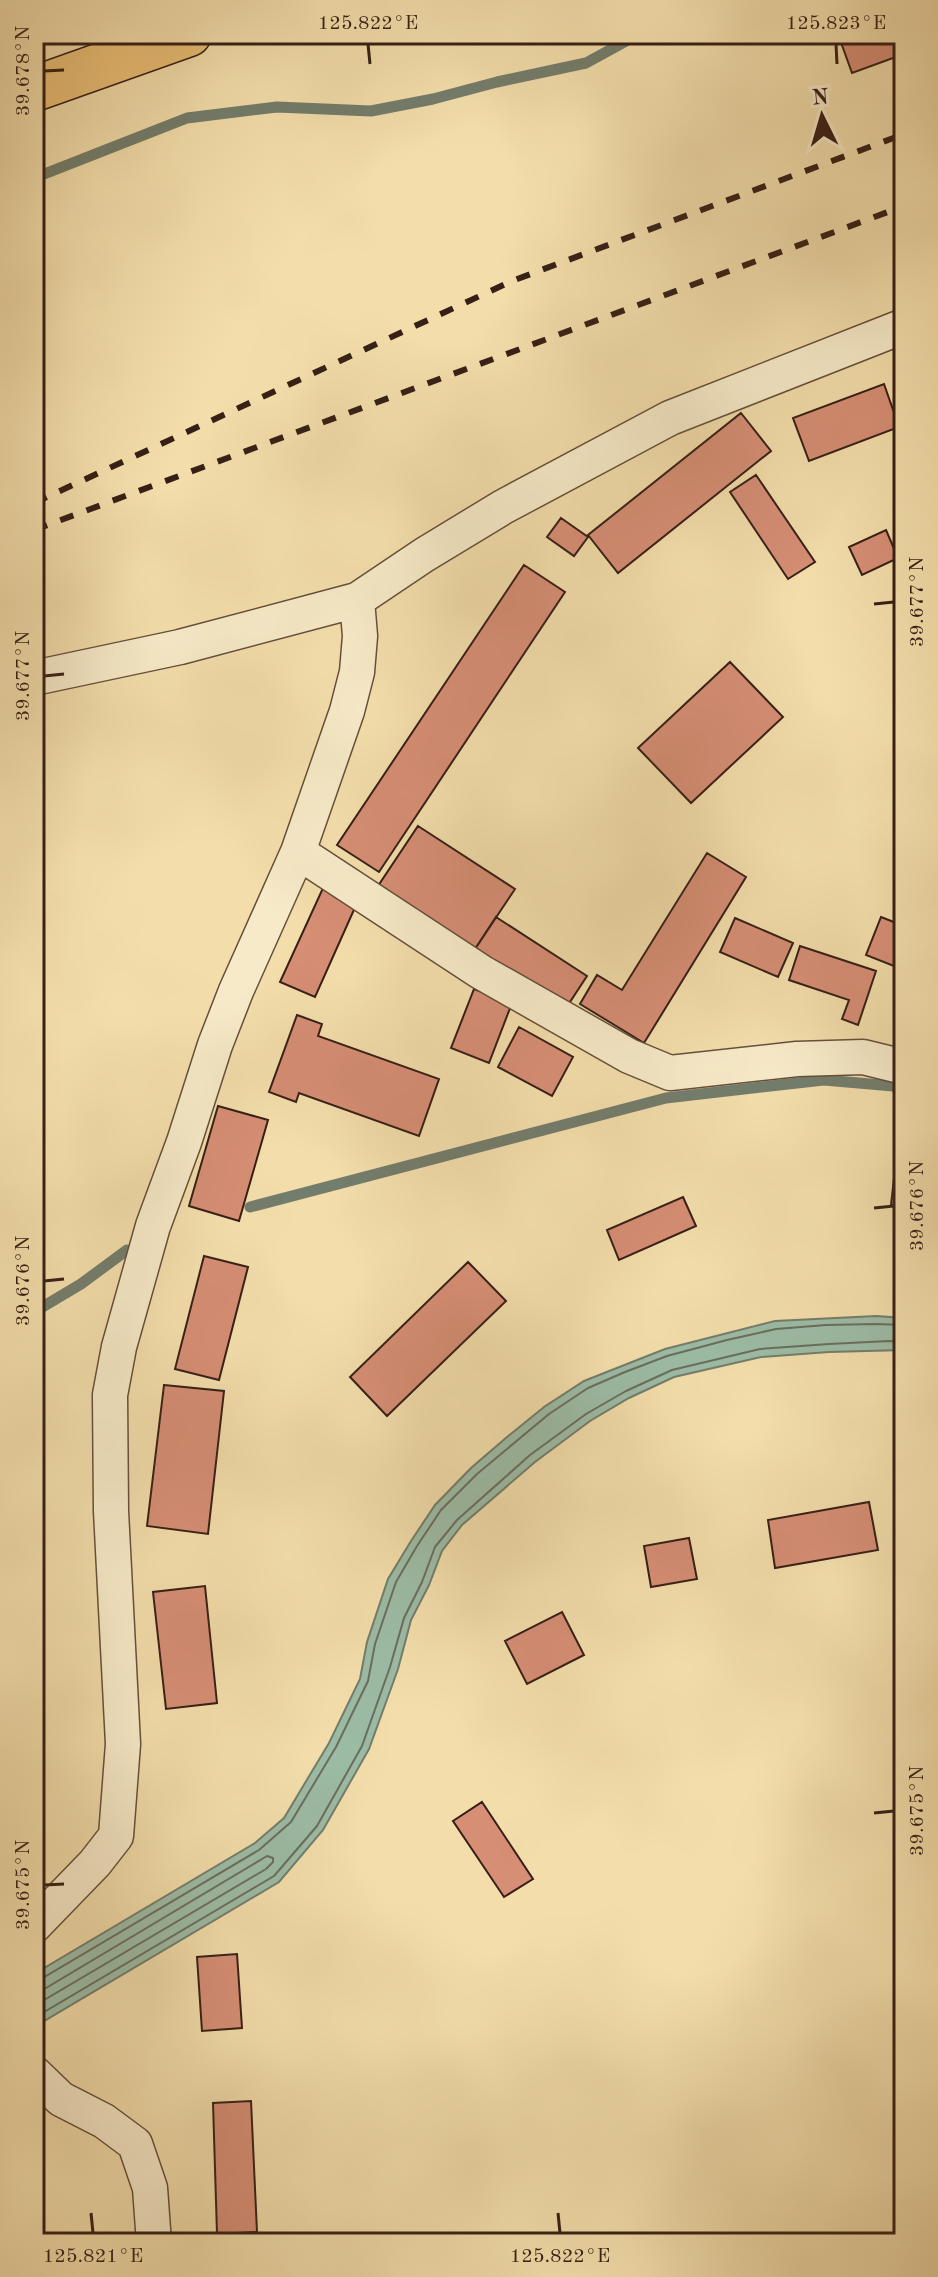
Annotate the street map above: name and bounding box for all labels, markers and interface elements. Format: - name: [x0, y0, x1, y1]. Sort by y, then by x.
- text: 125.822°E: [318, 14, 418, 34]
- text: 125.823°E: [786, 14, 886, 34]
- text: 39.678°N: [14, 26, 34, 116]
- north arrow: [782, 76, 862, 156]
- text: N: [811, 86, 830, 110]
- text: 39.677°N: [908, 557, 928, 647]
- text: 39.677°N: [14, 631, 34, 721]
- text: 39.676°N: [908, 1161, 928, 1251]
- text: 39.676°N: [14, 1236, 34, 1326]
- text: 39.675°N: [908, 1766, 928, 1856]
- text: 39.675°N: [14, 1840, 34, 1930]
- text: 125.821°E: [43, 2247, 143, 2267]
- text: 125.822°E: [510, 2247, 610, 2267]

